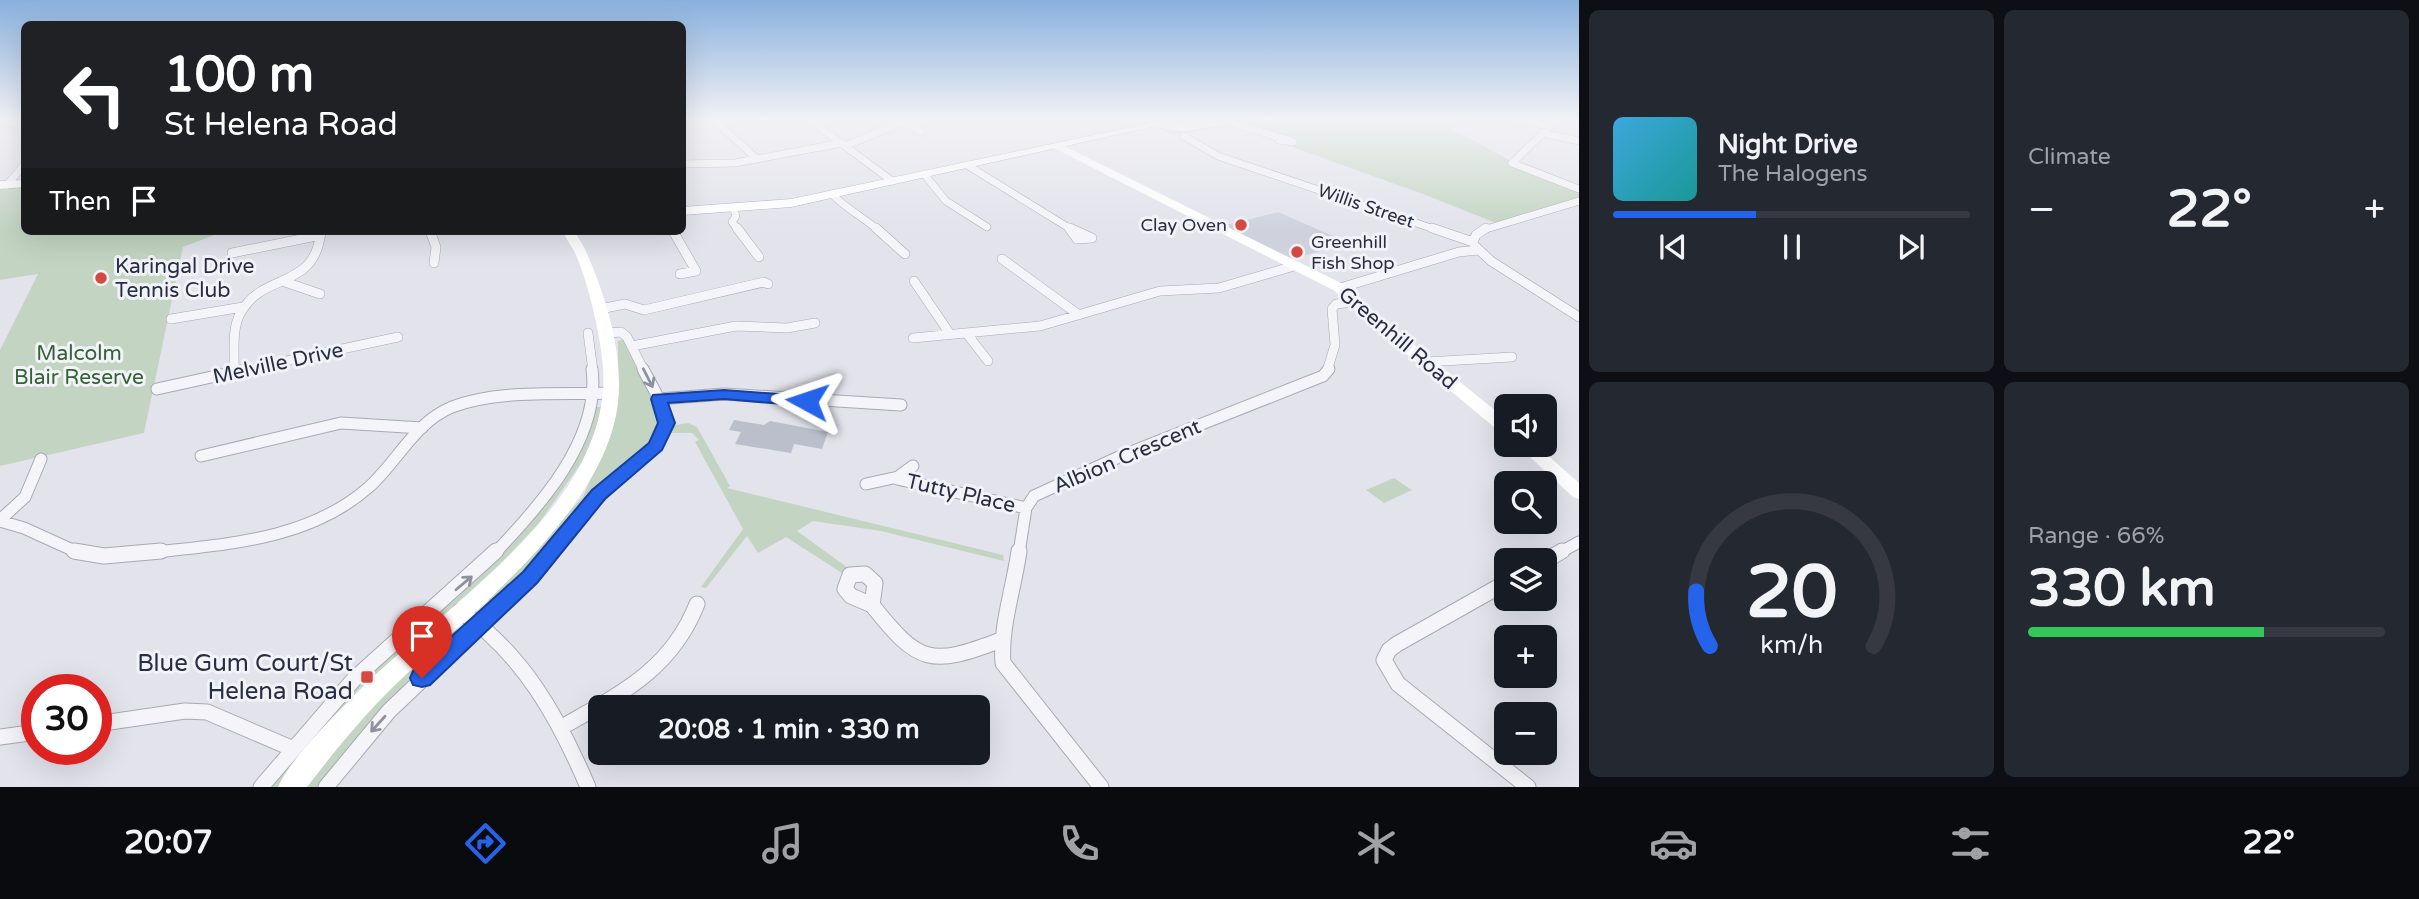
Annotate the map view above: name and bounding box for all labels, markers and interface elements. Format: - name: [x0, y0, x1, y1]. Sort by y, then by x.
- text: 100 m: [164, 46, 314, 105]
- icon: left: [49, 49, 140, 140]
- text: St Helena Road: [164, 106, 398, 144]
- text: Night Drive: [1718, 129, 1858, 160]
- text: Climate: [2028, 143, 2111, 171]
- text: The Halogens: [1718, 160, 1867, 188]
- text: 22°: [2167, 178, 2252, 241]
- street label: Willis Street: [1315, 179, 1417, 233]
- icon: arrive: [125, 182, 163, 220]
- text: Then: [49, 186, 111, 217]
- text: −: [2028, 187, 2055, 233]
- text: +: [2364, 187, 2385, 233]
- place label: Clay Oven: [1141, 214, 1227, 236]
- marker: Clay Oven: [1233, 217, 1249, 233]
- icon: previous: [1654, 228, 1692, 266]
- icon: pause: [1773, 228, 1811, 266]
- icon: next: [1892, 228, 1930, 266]
- place label: Greenhill Fish Shop: [1311, 231, 1395, 274]
- marker: Greenhill Fish Shop: [1289, 244, 1305, 260]
- place label: Karingal Drive Tennis Club: [115, 254, 255, 303]
- marker: Karingal Drive Tennis Club: [93, 270, 109, 286]
- street label: Greenhill Road: [1333, 282, 1462, 395]
- street label: Melville Drive: [210, 337, 346, 390]
- park label: Malcolm Blair Reserve: [14, 341, 144, 390]
- position arrow: [770, 364, 844, 438]
- one-way arrow: [642, 367, 656, 387]
- map controls: [1494, 394, 1557, 765]
- button: sound: [1494, 394, 1557, 457]
- street label: Albion Crescent: [1050, 414, 1205, 499]
- street label: Tutty Place: [904, 469, 1018, 518]
- button: search: [1494, 471, 1557, 534]
- text: Range · 66%: [2028, 522, 2164, 550]
- button: layers: [1494, 548, 1557, 611]
- text: 20: [1746, 549, 1837, 637]
- text: 330 km: [2028, 557, 2216, 620]
- one-way arrow: [455, 575, 473, 591]
- pin: [392, 606, 452, 678]
- icon: arrive: [403, 617, 441, 655]
- button: +: [1494, 625, 1557, 688]
- text: km/h: [1760, 629, 1823, 659]
- place label: Blue Gum Court/St Helena Road: [137, 649, 353, 706]
- marker: Blue Gum Court/St Helena Road: [359, 669, 375, 685]
- speed limit sign: 30: [21, 674, 112, 765]
- button: −: [1494, 702, 1557, 765]
- one-way arrow: [370, 714, 386, 732]
- text: 20:08 · 1 min · 330 m: [658, 714, 920, 745]
- icon: directions: [461, 819, 510, 868]
- icon: music: [758, 819, 807, 868]
- icon: phone: [1055, 819, 1104, 868]
- icon: climate: [1352, 819, 1401, 868]
- icon: car: [1649, 819, 1698, 868]
- icon: filters: [1946, 819, 1995, 868]
- text: 20:07: [124, 824, 213, 862]
- text: 22°: [2243, 824, 2295, 862]

